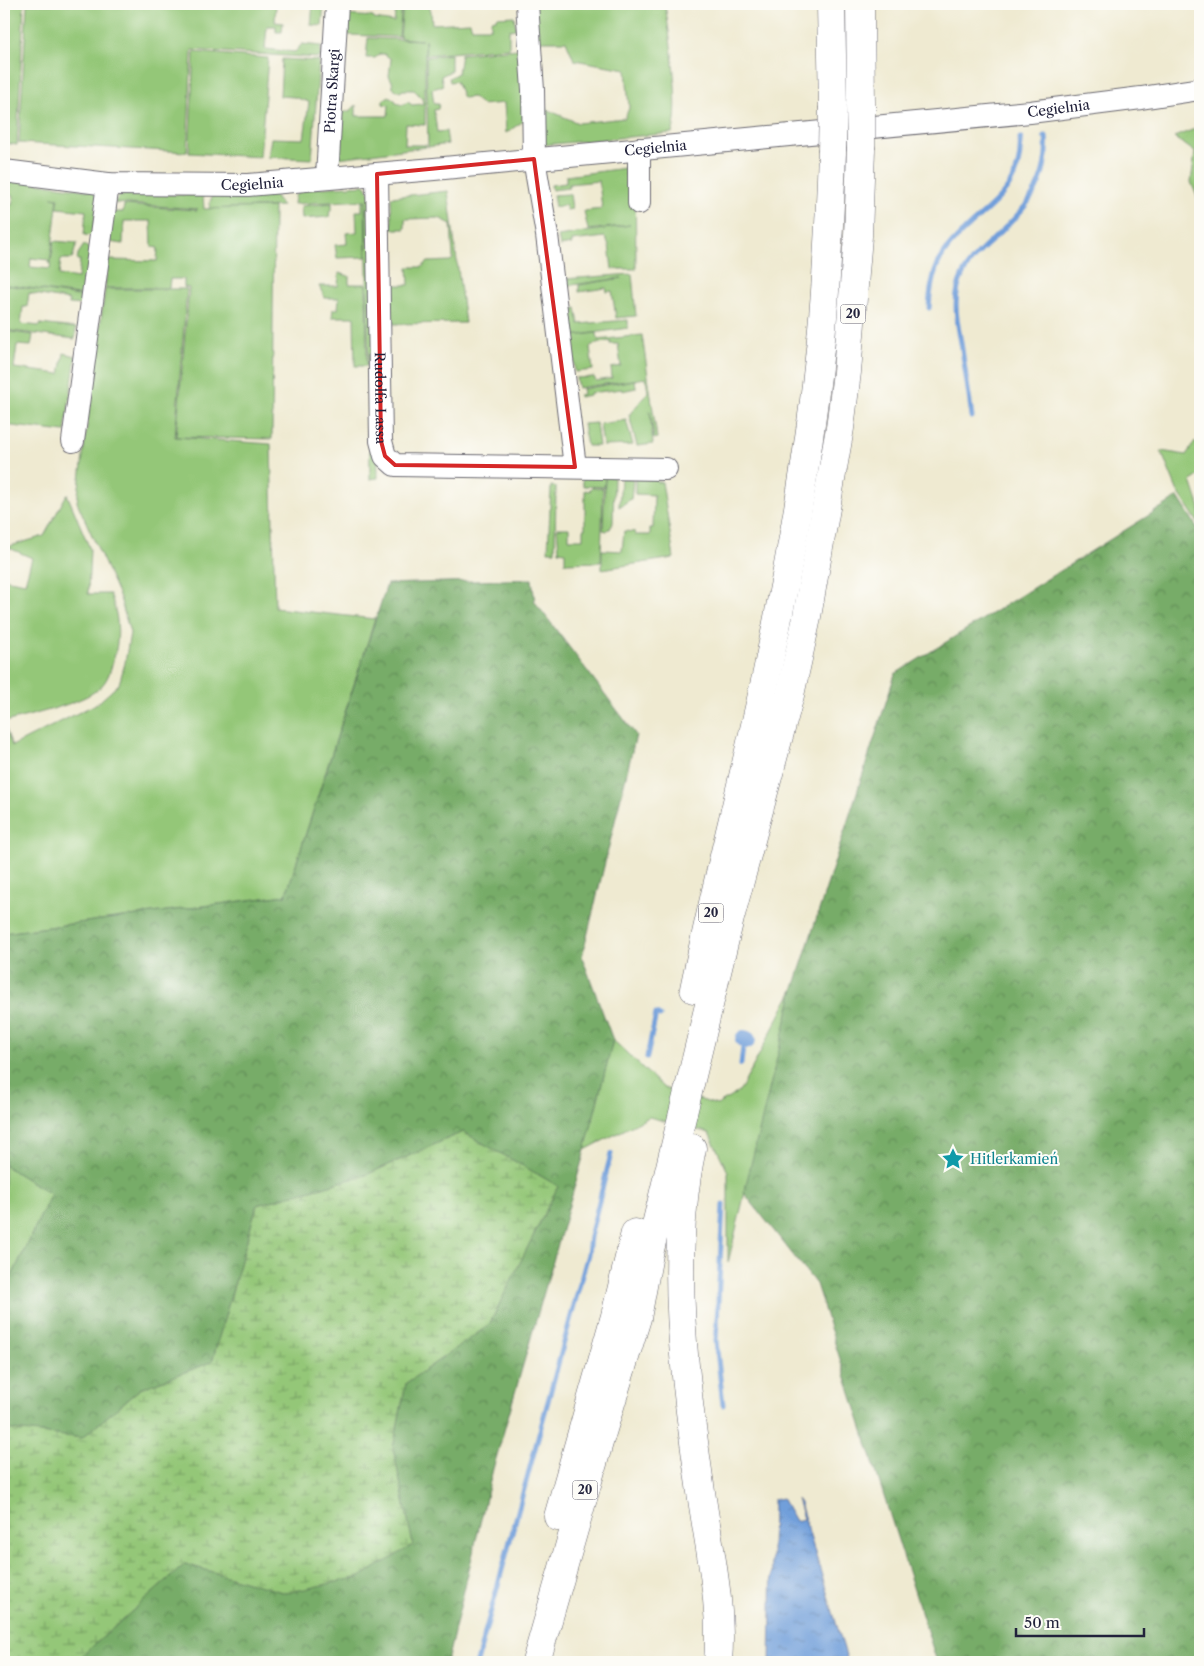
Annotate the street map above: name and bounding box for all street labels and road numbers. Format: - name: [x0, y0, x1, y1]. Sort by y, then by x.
- street label: Piotra Skargi: [321, 48, 343, 134]
- street label: Cegielnia: [1026, 95, 1091, 121]
- street label: Cegielnia: [623, 136, 688, 160]
- street label: Cegielnia: [221, 173, 285, 194]
- road number: 20: [840, 304, 866, 324]
- street label: Rudolfa Lassa: [371, 352, 390, 445]
- road number: 20: [698, 904, 724, 922]
- road number: 20: [572, 1480, 598, 1500]

